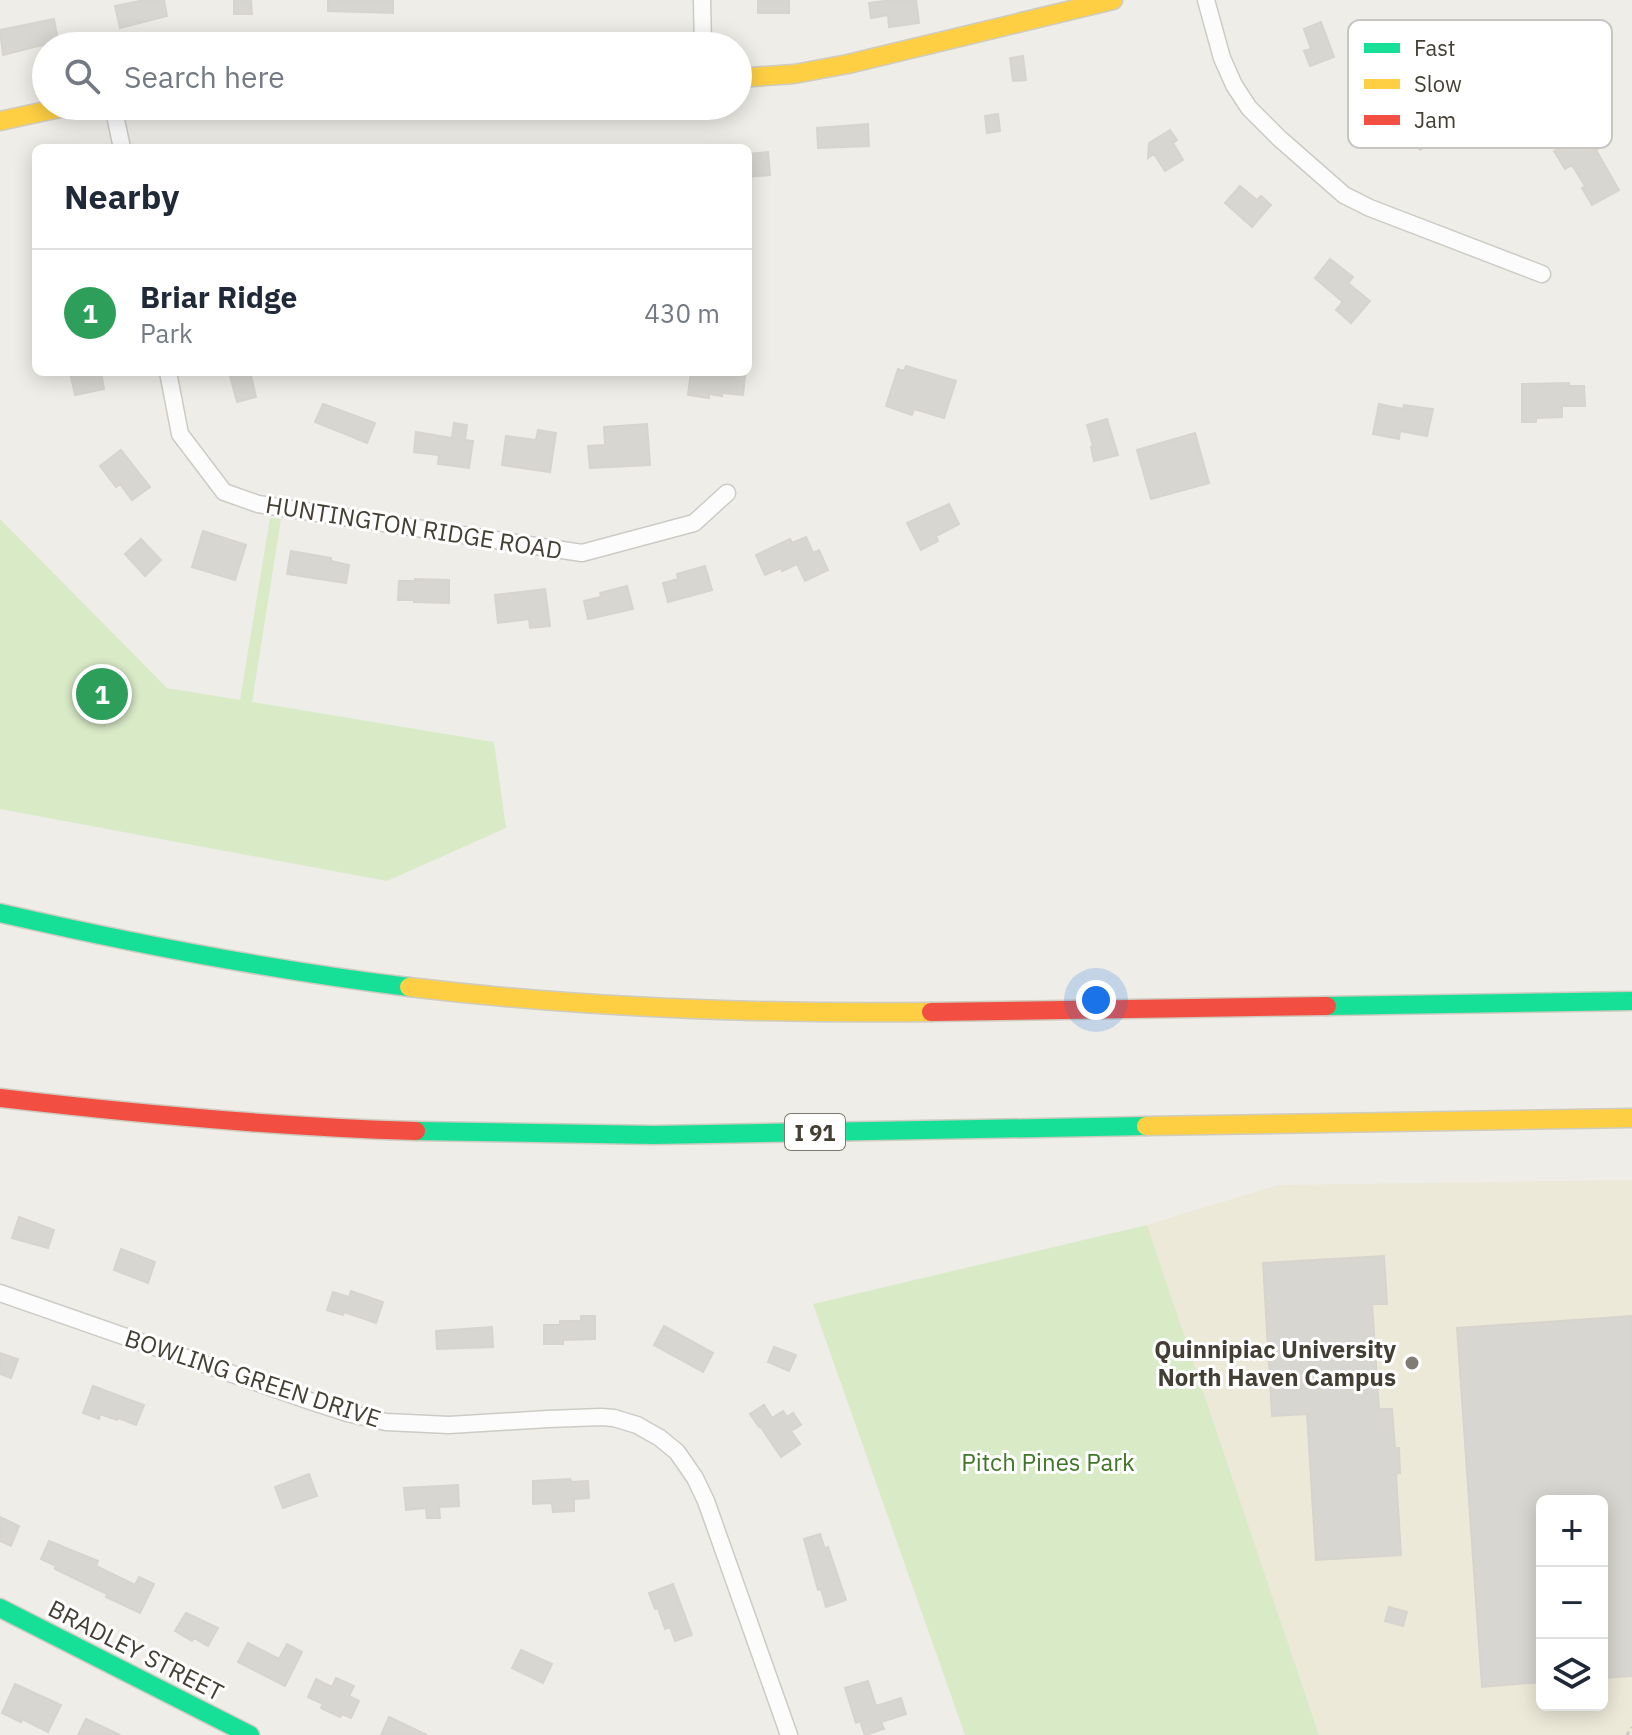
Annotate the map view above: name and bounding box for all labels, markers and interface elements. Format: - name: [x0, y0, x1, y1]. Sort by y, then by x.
- legend: [1348, 20, 1612, 148]
- search box: [32, 32, 752, 120]
- text: Fast: [1414, 33, 1455, 62]
- icon: search: [60, 54, 104, 98]
- text: Search here: [124, 57, 285, 96]
- text: Slow: [1414, 69, 1462, 98]
- text: Jam: [1414, 105, 1456, 134]
- text: Nearby: [64, 174, 179, 218]
- text: Briar Ridge: [140, 277, 297, 316]
- text: 1: [82, 296, 98, 330]
- text: 430 m: [644, 296, 720, 330]
- text: Park: [140, 316, 193, 350]
- street label: HUNTINGTON RIDGE ROAD: [264, 488, 564, 566]
- pin: 1: [76, 664, 128, 724]
- your location: [1076, 980, 1116, 1020]
- road number: I 91: [785, 1114, 845, 1150]
- street label: BOWLING GREEN DRIVE: [121, 1321, 385, 1435]
- place label: Quinnipiac University North Haven Campus: [1154, 1333, 1396, 1393]
- marker: Quinnipiac University North Haven Campus: [1403, 1354, 1421, 1372]
- park label: Pitch Pines Park: [961, 1446, 1135, 1478]
- map controls: [1536, 1495, 1608, 1711]
- button: +: [1536, 1495, 1608, 1567]
- button: −: [1536, 1567, 1608, 1639]
- street label: BRADLEY STREET: [43, 1592, 229, 1708]
- button: layers: [1536, 1639, 1608, 1711]

